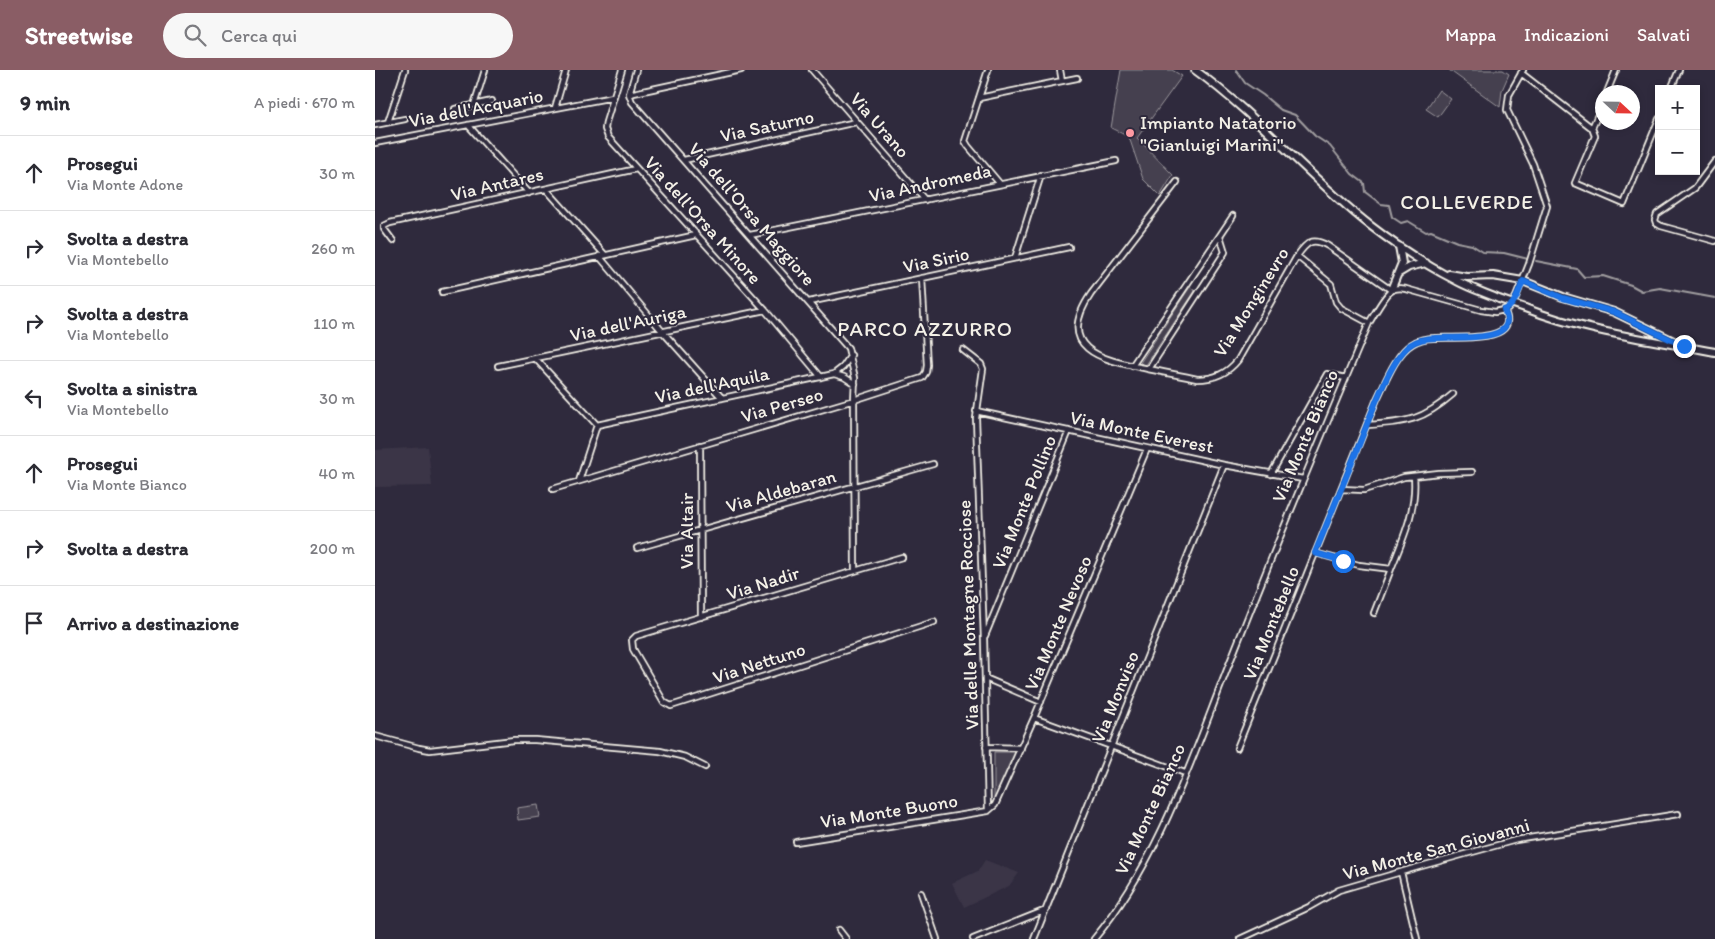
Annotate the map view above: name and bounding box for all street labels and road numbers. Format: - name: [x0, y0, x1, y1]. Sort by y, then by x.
- street label: Via dell'Acquario: [407, 84, 545, 132]
- street label: Via Urano: [845, 87, 915, 163]
- street label: Via Saturno: [718, 105, 816, 147]
- street label: Via dell'Orsa Maggiore: [684, 138, 820, 290]
- street label: Via dell'Orsa Minore: [639, 151, 767, 289]
- street label: Via Andromeda: [867, 159, 993, 207]
- street label: Via Antares: [448, 162, 546, 206]
- street label: Via Sirio: [901, 242, 971, 278]
- street label: Via Monginevro: [1208, 243, 1294, 361]
- street label: Via dell'Auriga: [568, 299, 688, 347]
- street label: Via dell'Aquila: [653, 362, 771, 408]
- street label: Via Monte Bianco: [1267, 366, 1343, 506]
- street label: Via Perseo: [738, 382, 826, 428]
- street label: Via Monte Everest: [1068, 406, 1216, 458]
- street label: Via Monte Pollino: [987, 432, 1061, 572]
- street label: Via Aldebaran: [723, 464, 839, 518]
- street label: Via Altair: [675, 492, 698, 569]
- street label: Via delle Montagne Rocciose: [952, 500, 984, 730]
- street label: Via Monte Nevoso: [1019, 552, 1097, 694]
- street label: Via Nadir: [724, 561, 803, 605]
- street label: Via Montebello: [1238, 563, 1304, 683]
- street label: Via Nettuno: [710, 637, 808, 689]
- street label: Via Monviso: [1086, 648, 1144, 746]
- street label: Via Monte Bianco: [1109, 740, 1191, 878]
- street label: Via Monte Buono: [819, 789, 959, 833]
- street label: Via Monte San Giovanni: [1340, 813, 1532, 885]

